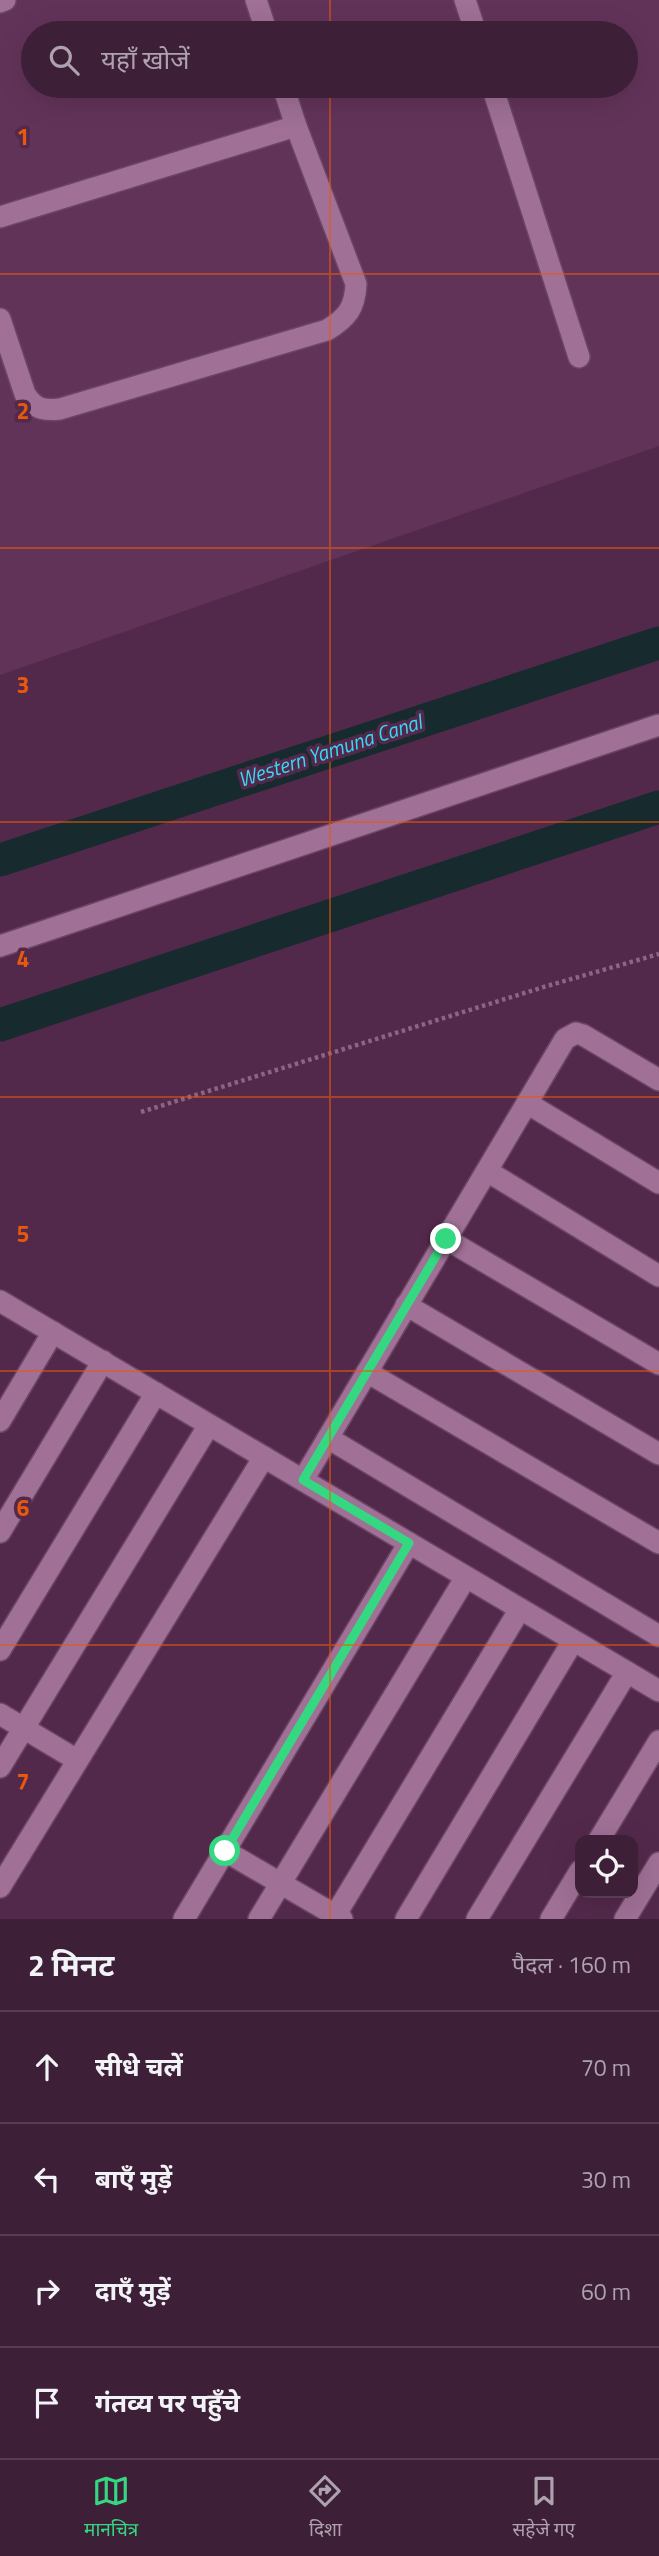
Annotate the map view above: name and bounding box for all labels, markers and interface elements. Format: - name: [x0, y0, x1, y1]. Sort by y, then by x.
- search box: [21, 21, 638, 98]
- text: यहाँ खोजें: [101, 40, 190, 79]
- icon: search: [45, 41, 83, 79]
- text: 1: [17, 119, 29, 154]
- text: 2: [17, 393, 29, 428]
- text: 3: [17, 667, 29, 702]
- water label: Western Yamuna Canal: [234, 704, 428, 795]
- text: 4: [17, 941, 29, 976]
- text: 5: [17, 1216, 29, 1251]
- route end: [430, 1223, 461, 1254]
- text: 6: [17, 1490, 30, 1525]
- text: 7: [17, 1764, 29, 1799]
- route start: [209, 1835, 240, 1866]
- map controls: [575, 1835, 638, 1898]
- button: locate: [575, 1835, 638, 1898]
- text: 2 मिनट: [28, 1942, 114, 1988]
- text: पैदल · 160 m: [512, 1947, 631, 1982]
- text: सीधे चलें: [95, 2047, 183, 2086]
- icon: ahead: [28, 2048, 66, 2086]
- text: 70 m: [581, 2050, 631, 2085]
- text: बाएँ मुड़ें: [95, 2159, 172, 2198]
- icon: left: [28, 2160, 66, 2198]
- text: 30 m: [581, 2162, 631, 2197]
- text: दाएँ मुड़ें: [95, 2271, 171, 2310]
- icon: right: [28, 2272, 66, 2310]
- text: 60 m: [581, 2274, 631, 2309]
- text: गंतव्य पर पहुँचे: [95, 2383, 240, 2422]
- icon: arrive: [28, 2384, 66, 2422]
- tab: मानचित्र: [84, 2472, 138, 2544]
- tab: दिशा: [306, 2472, 344, 2544]
- tab: सहेजे गए: [513, 2472, 575, 2544]

